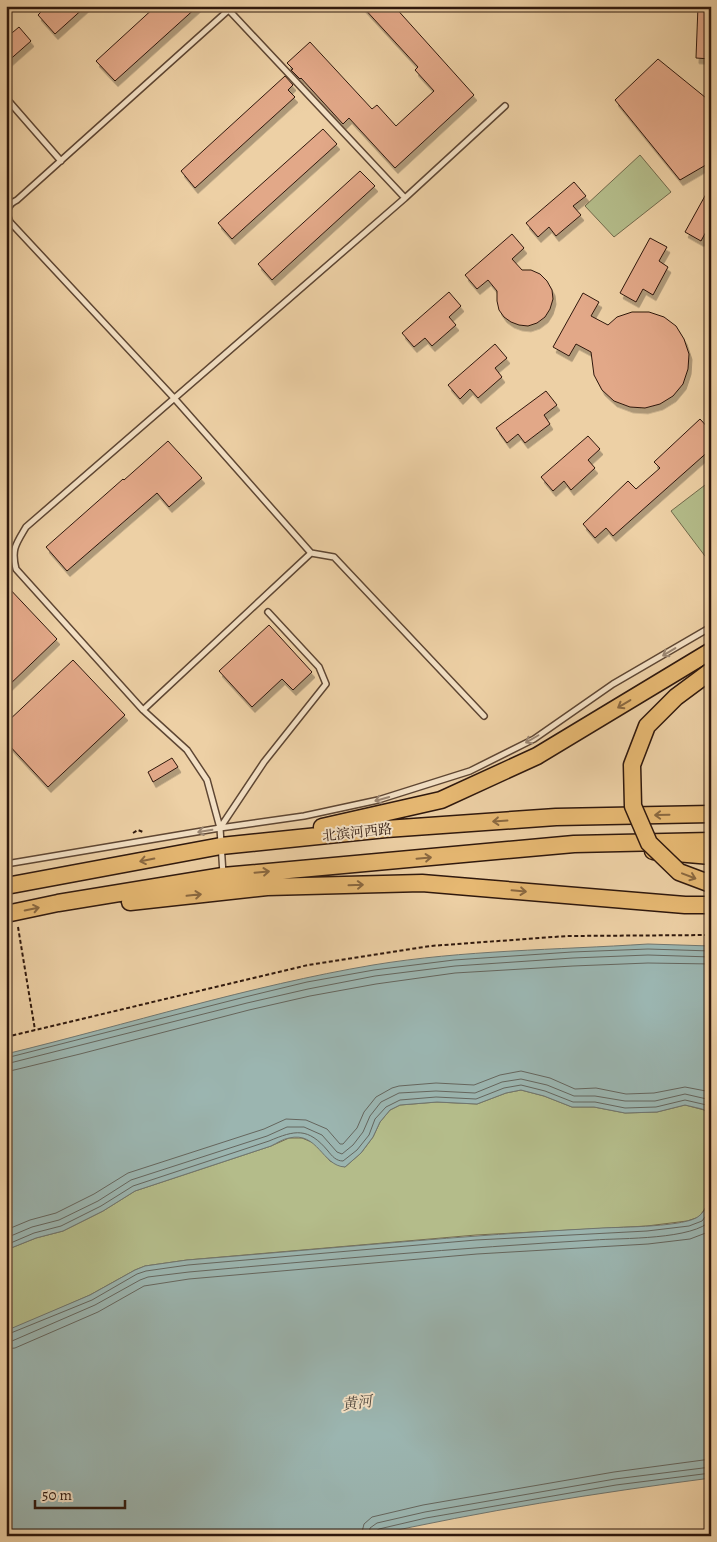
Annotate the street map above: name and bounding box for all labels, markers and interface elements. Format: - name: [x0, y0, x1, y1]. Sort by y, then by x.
- one-way arrow: [662, 647, 676, 657]
- one-way arrow: [618, 699, 632, 709]
- one-way arrow: [526, 735, 540, 745]
- one-way arrow: [374, 795, 390, 805]
- one-way arrow: [654, 810, 670, 820]
- one-way arrow: [492, 816, 508, 826]
- street label: 北滨河西路: [321, 819, 393, 846]
- one-way arrow: [197, 826, 213, 836]
- one-way arrow: [416, 853, 432, 862]
- one-way arrow: [140, 856, 156, 865]
- one-way arrow: [254, 867, 270, 877]
- one-way arrow: [681, 872, 696, 881]
- one-way arrow: [348, 880, 364, 890]
- one-way arrow: [510, 886, 526, 896]
- one-way arrow: [186, 890, 202, 900]
- one-way arrow: [24, 904, 40, 913]
- water label: 黄河: [341, 1391, 376, 1415]
- scale bar: [35, 1477, 125, 1509]
- text: 50 m: [42, 1485, 72, 1505]

